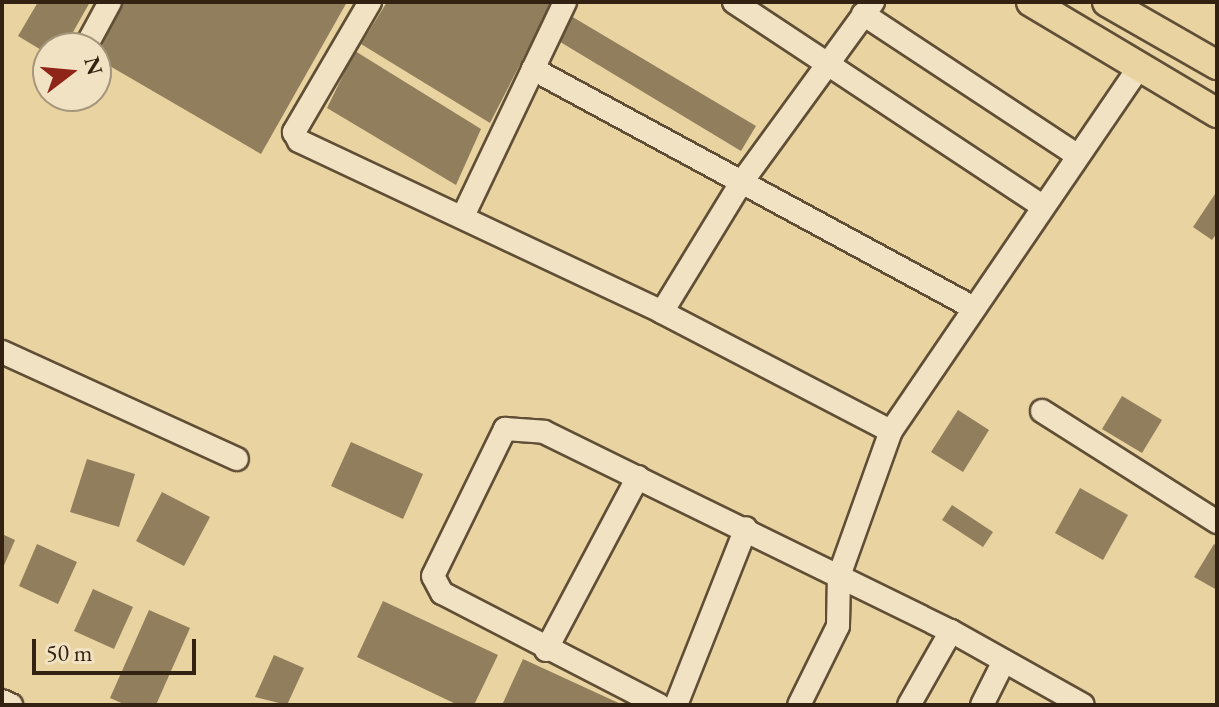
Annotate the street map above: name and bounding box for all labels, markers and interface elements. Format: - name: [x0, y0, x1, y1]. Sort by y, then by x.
- north arrow: [32, 32, 112, 112]
- text: N: [77, 53, 110, 78]
- scale bar: [36, 623, 200, 673]
- text: 50 m: [46, 637, 93, 668]

